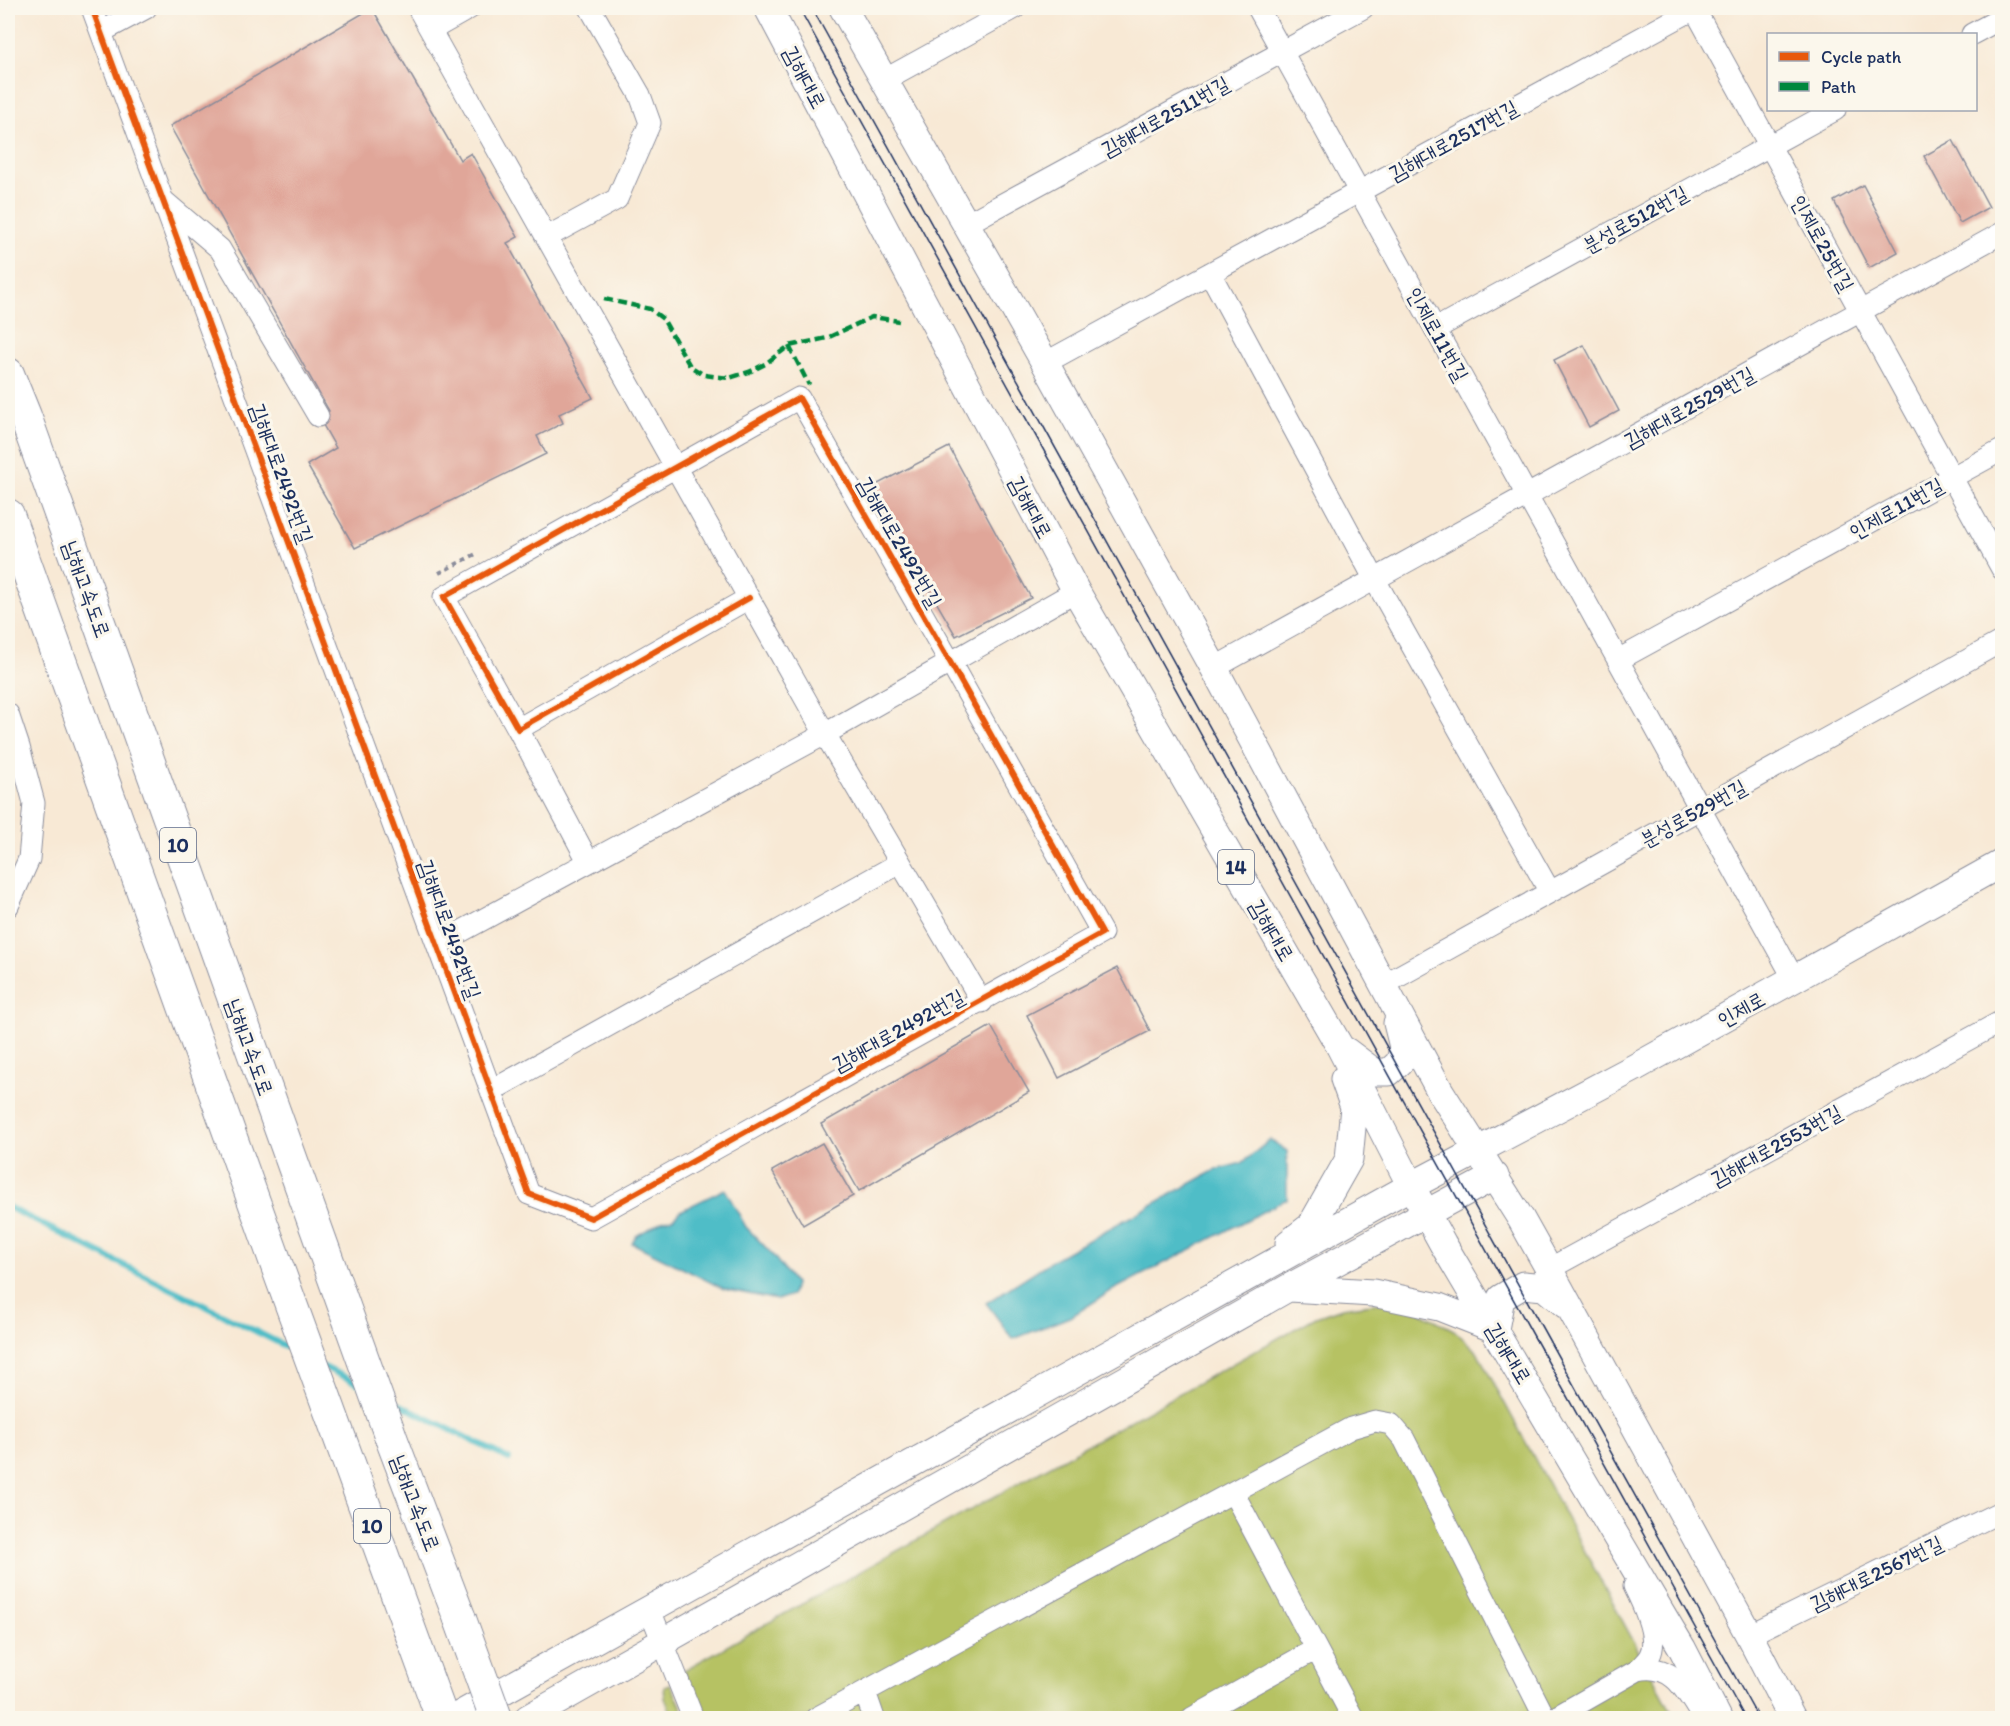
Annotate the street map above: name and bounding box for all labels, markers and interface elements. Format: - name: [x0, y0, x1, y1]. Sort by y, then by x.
- legend: [1767, 33, 1977, 111]
- street label: 김해대로: [778, 41, 832, 113]
- text: Cycle path: [1821, 46, 1902, 68]
- street label: 김해대로2511번길: [1096, 70, 1234, 162]
- text: Path: [1821, 76, 1856, 98]
- street label: 김해대로2517번길: [1384, 94, 1522, 186]
- street label: 분성로512번길: [1578, 180, 1692, 258]
- street label: 인제로25번길: [1786, 190, 1860, 296]
- street label: 인제로11번길: [1402, 282, 1474, 386]
- street label: 김해대로2529번길: [1619, 361, 1759, 453]
- street label: 김해대로2492번길: [245, 400, 319, 546]
- street label: 김해대로: [1004, 471, 1058, 543]
- street label: 김해대로2492번길: [852, 472, 948, 612]
- street label: 인제로11번길: [1844, 472, 1948, 544]
- street label: 남해고속도로: [58, 537, 116, 641]
- street label: 분성로529번길: [1636, 774, 1751, 852]
- road number: 10: [160, 828, 196, 862]
- road number: 14: [1218, 850, 1254, 884]
- street label: 김해대로2492번길: [413, 856, 487, 1002]
- street label: 김해대로: [1244, 894, 1300, 966]
- street label: 김해대로2492번길: [828, 983, 968, 1077]
- street label: 인제로: [1713, 986, 1769, 1032]
- street label: 남해고속도로: [221, 995, 279, 1099]
- street label: 김해대로2553번길: [1706, 1099, 1846, 1191]
- street label: 김해대로: [1481, 1318, 1537, 1388]
- street label: 남해고속도로: [386, 1451, 446, 1555]
- road number: 10: [354, 1509, 390, 1543]
- street label: 김해대로2567번길: [1805, 1530, 1947, 1616]

